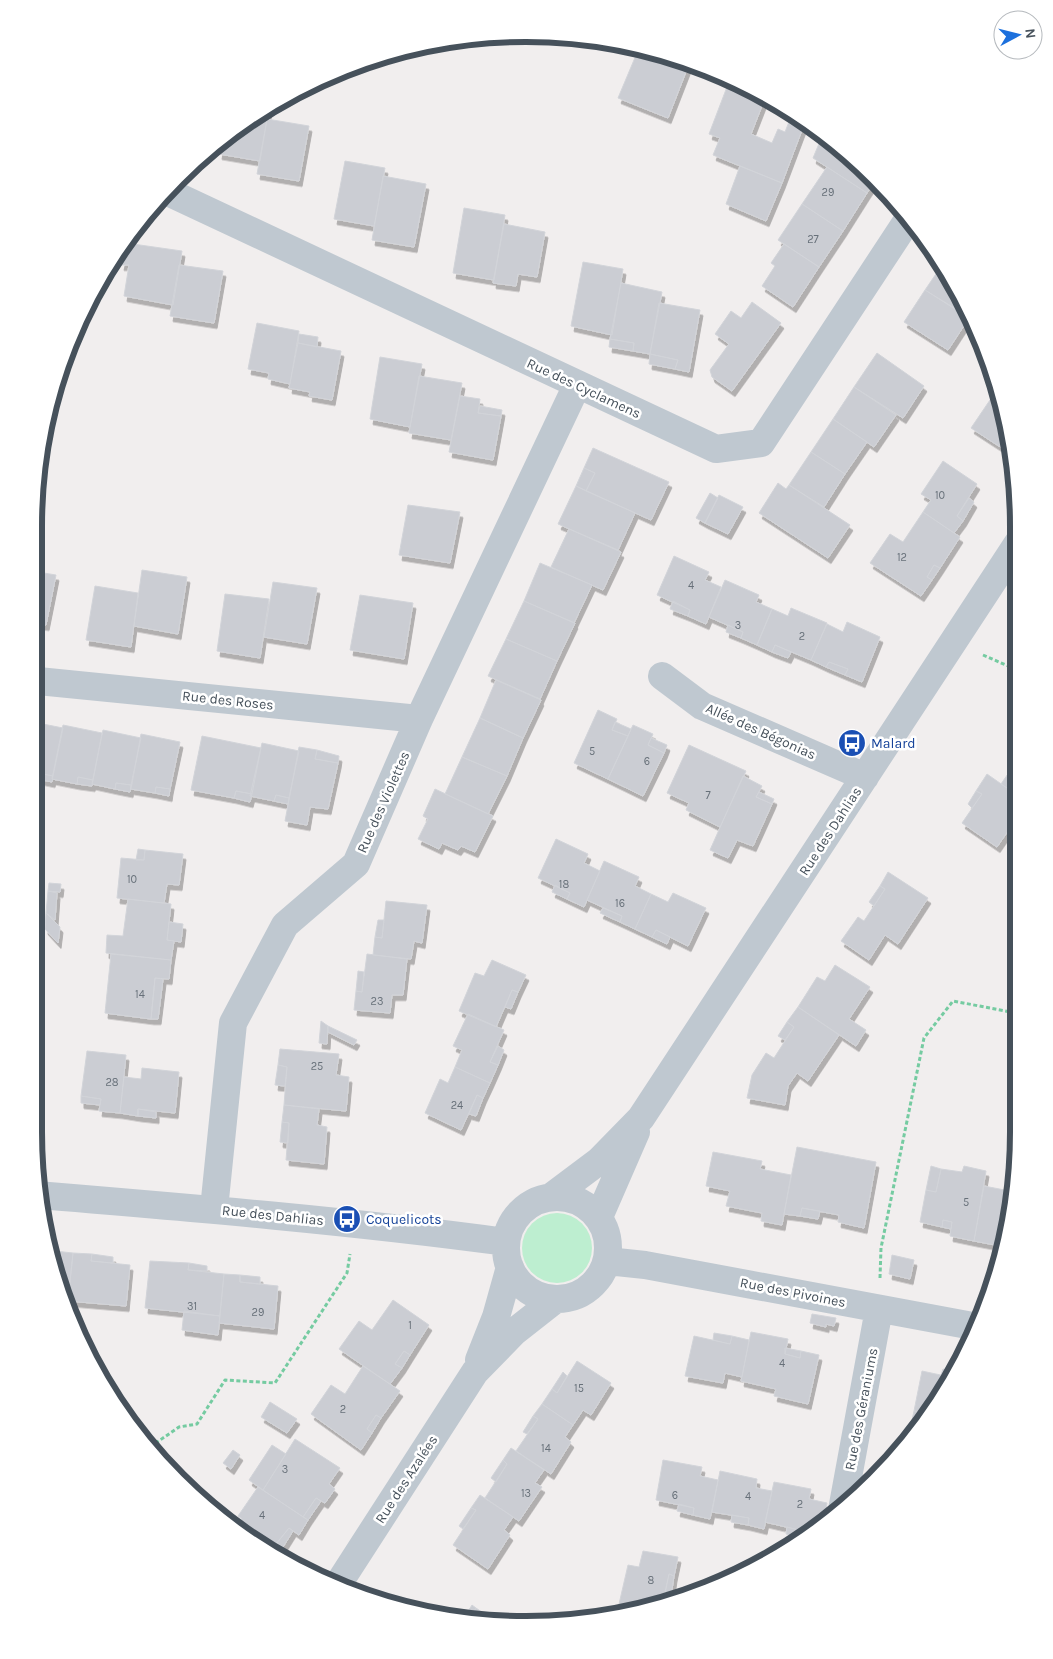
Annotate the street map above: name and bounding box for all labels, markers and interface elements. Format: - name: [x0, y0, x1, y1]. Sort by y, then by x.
- north arrow: [993, 10, 1043, 60]
- text: N: [1021, 27, 1039, 39]
- house number: 29: [822, 186, 834, 199]
- house number: 27: [807, 233, 819, 246]
- street label: Rue des Cyclamens: [524, 355, 643, 422]
- house number: 10: [935, 489, 945, 502]
- house number: 12: [897, 551, 907, 564]
- house number: 4: [688, 579, 694, 592]
- house number: 3: [735, 619, 741, 632]
- house number: 2: [799, 630, 805, 643]
- street label: Rue des Roses: [181, 687, 275, 714]
- street label: Allée des Bégonias: [703, 700, 819, 763]
- bus stop icon: Malard: [837, 728, 867, 758]
- place label: Malard: [871, 735, 916, 752]
- house number: 5: [589, 745, 595, 758]
- street label: Rue des Violettes: [353, 749, 414, 856]
- house number: 6: [644, 755, 650, 768]
- street label: Rue des Dahlias: [795, 784, 865, 879]
- house number: 7: [705, 789, 711, 802]
- house number: 10: [127, 873, 137, 886]
- house number: 18: [559, 878, 569, 891]
- house number: 16: [615, 897, 625, 910]
- house number: 14: [135, 988, 145, 1001]
- house number: 23: [371, 995, 383, 1008]
- house number: 25: [311, 1060, 323, 1073]
- house number: 28: [105, 1076, 119, 1089]
- house number: 24: [451, 1099, 463, 1112]
- house number: 5: [963, 1196, 969, 1209]
- street label: Rue des Dahlias: [221, 1202, 325, 1229]
- bus stop icon: Coquelicots: [332, 1204, 362, 1234]
- place label: Coquelicots: [366, 1211, 442, 1228]
- street label: Rue des Pivoines: [739, 1274, 847, 1311]
- house number: 31: [187, 1300, 197, 1313]
- house number: 29: [252, 1306, 264, 1319]
- house number: 1: [408, 1319, 412, 1332]
- street label: Rue des Géraniums: [841, 1346, 882, 1472]
- house number: 4: [779, 1357, 785, 1370]
- house number: 15: [574, 1382, 584, 1395]
- house number: 2: [340, 1403, 346, 1416]
- street label: Rue des Azalées: [372, 1432, 441, 1527]
- house number: 14: [541, 1442, 551, 1455]
- house number: 3: [282, 1463, 288, 1476]
- house number: 13: [521, 1487, 531, 1500]
- house number: 6: [672, 1489, 678, 1502]
- house number: 4: [745, 1490, 751, 1503]
- house number: 2: [797, 1498, 803, 1511]
- house number: 4: [259, 1509, 265, 1522]
- house number: 8: [648, 1574, 655, 1587]

